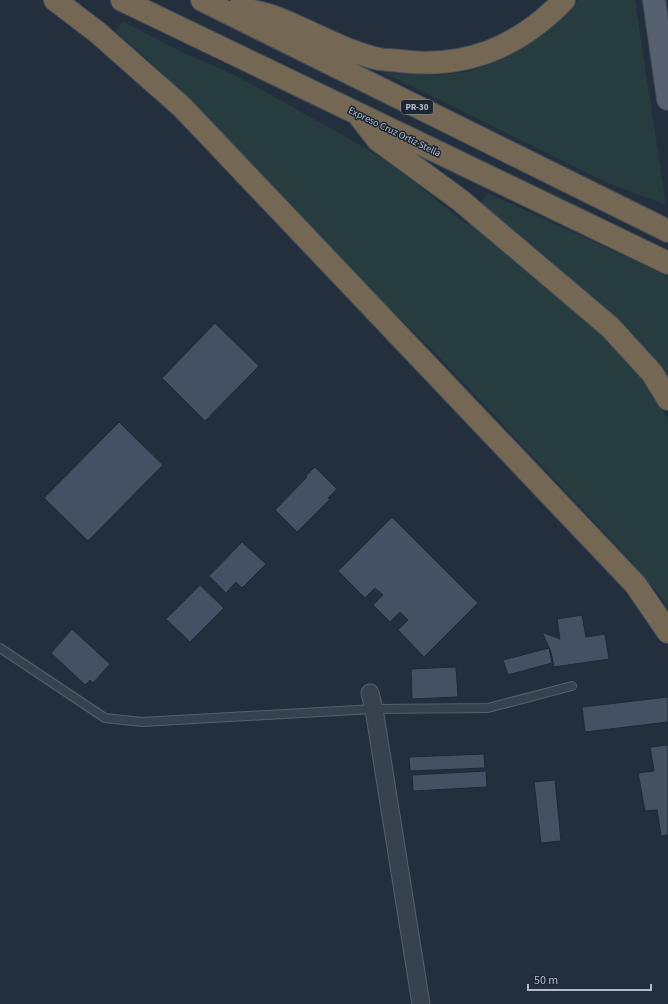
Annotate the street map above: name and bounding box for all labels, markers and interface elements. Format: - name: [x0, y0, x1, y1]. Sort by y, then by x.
- road number: PR-30: [401, 100, 433, 114]
- street label: Expreso Cruz Ortiz Stella: [346, 103, 443, 160]
- scale bar: [528, 966, 651, 992]
- text: 50 m: [534, 972, 558, 989]

